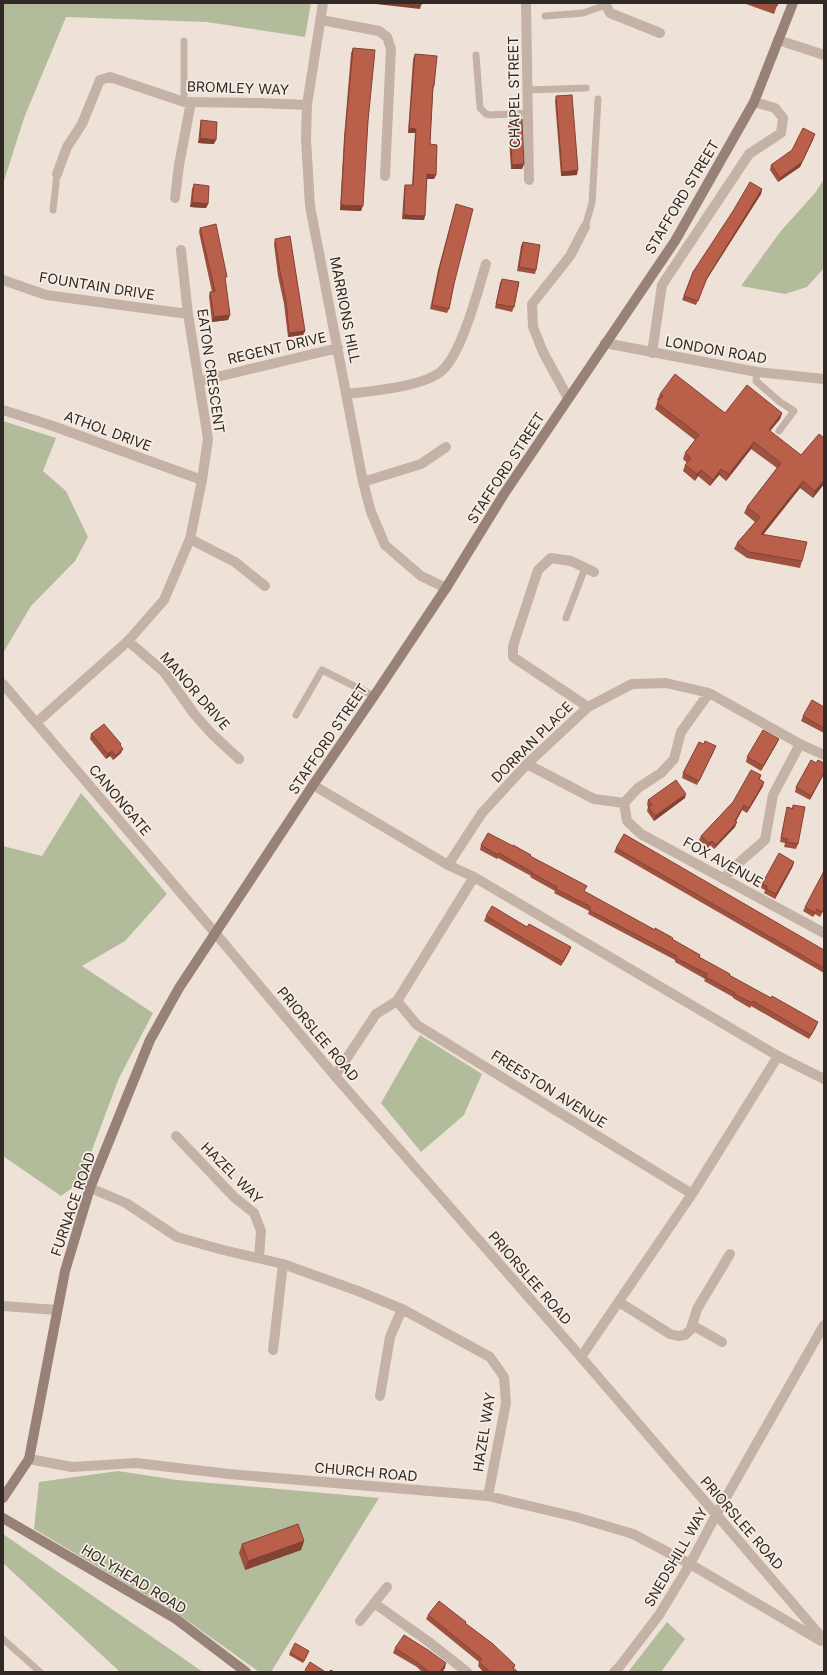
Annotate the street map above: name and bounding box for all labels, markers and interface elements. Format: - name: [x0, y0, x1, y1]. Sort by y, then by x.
- street label: CHAPEL STREET: [504, 36, 523, 148]
- street label: BROMLEY WAY: [187, 77, 290, 98]
- street label: STAFFORD STREET: [641, 137, 722, 257]
- street label: MARRIONS HILL: [327, 255, 364, 365]
- street label: FOUNTAIN DRIVE: [38, 268, 156, 303]
- street label: EATON CRESCENT: [194, 308, 229, 434]
- street label: REGENT DRIVE: [226, 328, 328, 367]
- street label: LONDON ROAD: [664, 332, 768, 367]
- street label: ATHOL DRIVE: [62, 407, 154, 454]
- street label: STAFFORD STREET: [463, 409, 548, 527]
- street label: MANOR DRIVE: [157, 648, 234, 733]
- street label: STAFFORD STREET: [284, 680, 371, 797]
- street label: DORRAN PLACE: [488, 698, 576, 786]
- street label: CANONGATE: [86, 761, 155, 839]
- street label: FOX AVENUE: [681, 833, 766, 890]
- street label: PRIORSLEE ROAD: [274, 983, 363, 1084]
- street label: FREESTON AVENUE: [488, 1046, 610, 1131]
- street label: HAZEL WAY: [198, 1138, 267, 1207]
- street label: FURNACE ROAD: [47, 1150, 98, 1258]
- street label: PRIORSLEE ROAD: [485, 1228, 576, 1328]
- street label: HAZEL WAY: [469, 1390, 498, 1473]
- street label: CHURCH ROAD: [314, 1459, 418, 1484]
- street label: PRIORSLEE ROAD: [697, 1473, 788, 1573]
- street label: SNEDSHILL WAY: [640, 1504, 711, 1610]
- street label: HOLYHEAD ROAD: [79, 1540, 190, 1617]

